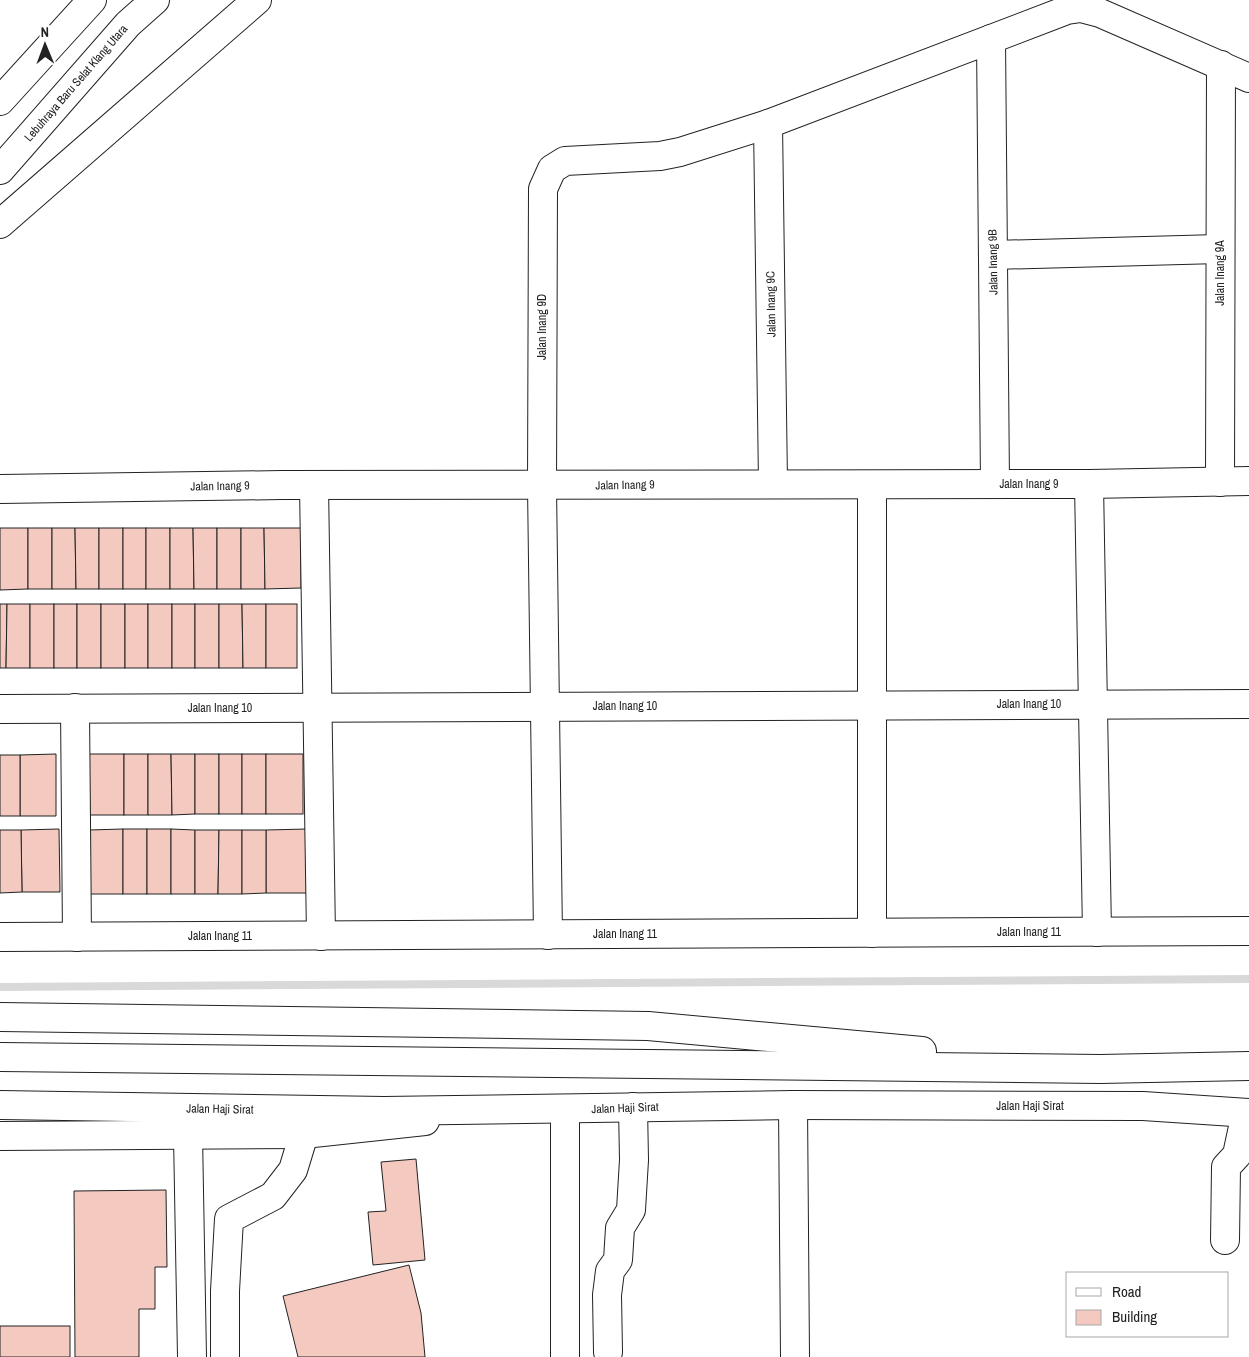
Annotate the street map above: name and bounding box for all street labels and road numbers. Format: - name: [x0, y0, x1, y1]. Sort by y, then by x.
- street label: Lebuhraya Baru Selat Klang Utara: [21, 21, 132, 145]
- street label: Jalan Inang 9B: [984, 229, 1002, 295]
- street label: Jalan Inang 9A: [1212, 240, 1228, 306]
- street label: Jalan Inang 9C: [762, 271, 780, 337]
- street label: Jalan Inang 9D: [534, 294, 550, 360]
- street label: Jalan Inang 9: [595, 476, 655, 494]
- street label: Jalan Inang 9: [999, 476, 1059, 492]
- street label: Jalan Inang 9: [190, 477, 250, 495]
- street label: Jalan Inang 10: [997, 696, 1061, 712]
- street label: Jalan Inang 10: [593, 698, 657, 714]
- street label: Jalan Inang 10: [188, 700, 252, 716]
- street label: Jalan Inang 11: [997, 924, 1061, 940]
- street label: Jalan Inang 11: [593, 926, 657, 942]
- street label: Jalan Inang 11: [188, 928, 252, 944]
- street label: Jalan Haji Sirat: [996, 1098, 1064, 1114]
- street label: Jalan Haji Sirat: [591, 1099, 659, 1117]
- street label: Jalan Haji Sirat: [186, 1100, 254, 1118]

